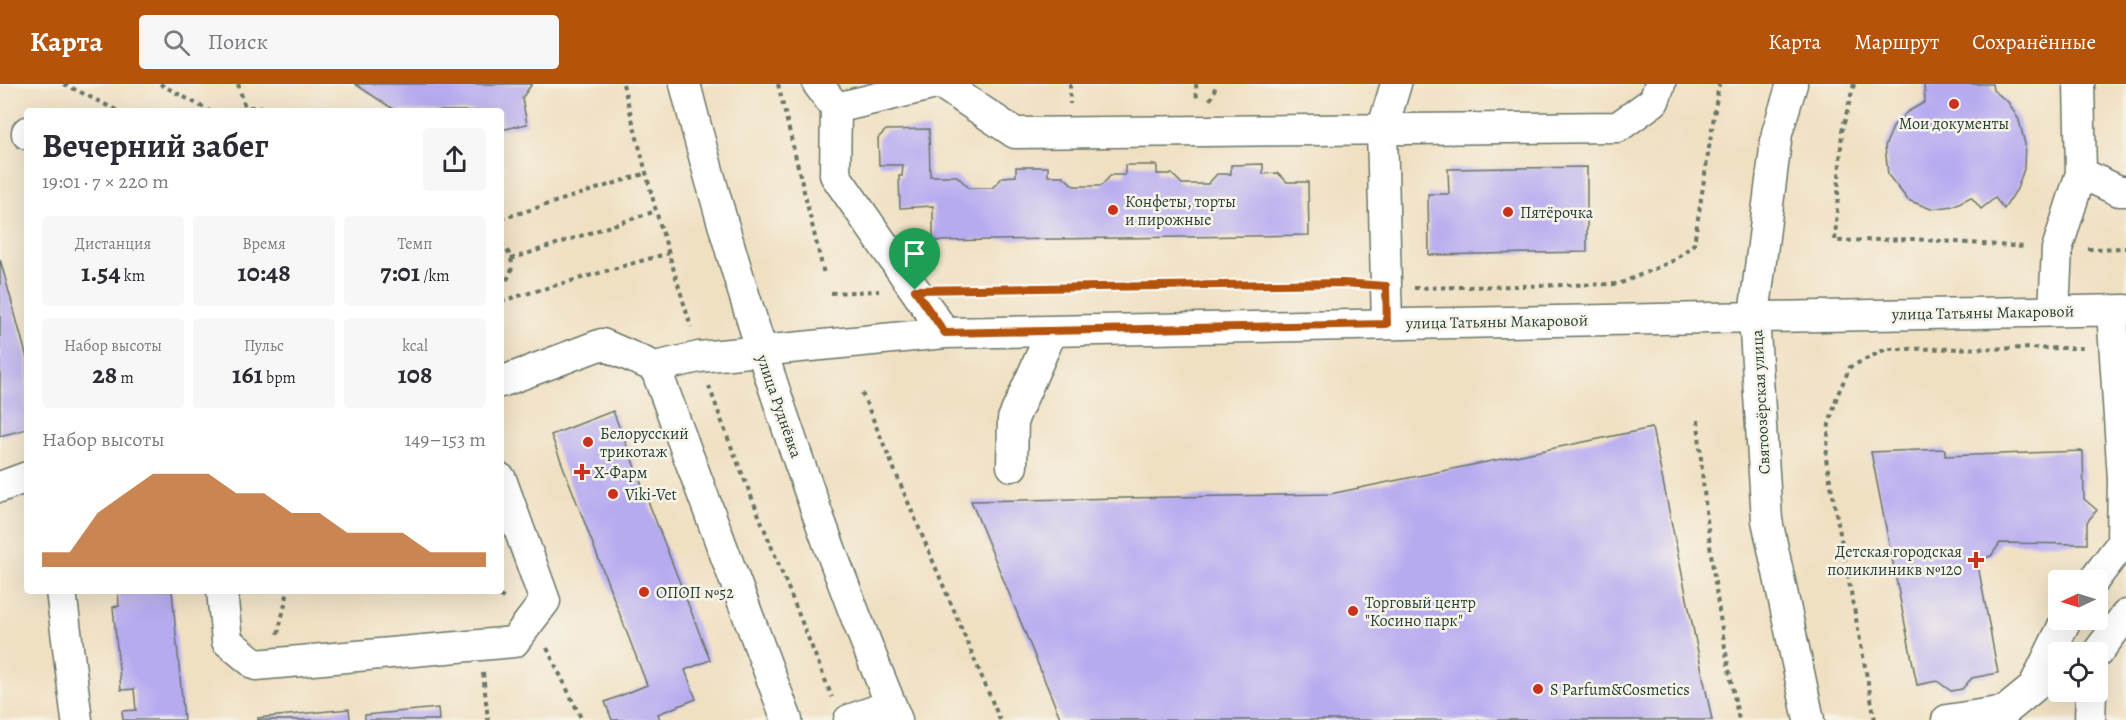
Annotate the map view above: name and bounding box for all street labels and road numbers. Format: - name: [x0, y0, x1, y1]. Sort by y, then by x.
- street label: улица Татьяны Макаровой: [1891, 300, 2074, 326]
- street label: улица Татьяны Макаровой: [1405, 309, 1588, 335]
- street label: Святоозёрская улица: [1746, 328, 1776, 475]
- street label: улица Руднёвка: [751, 351, 807, 461]

